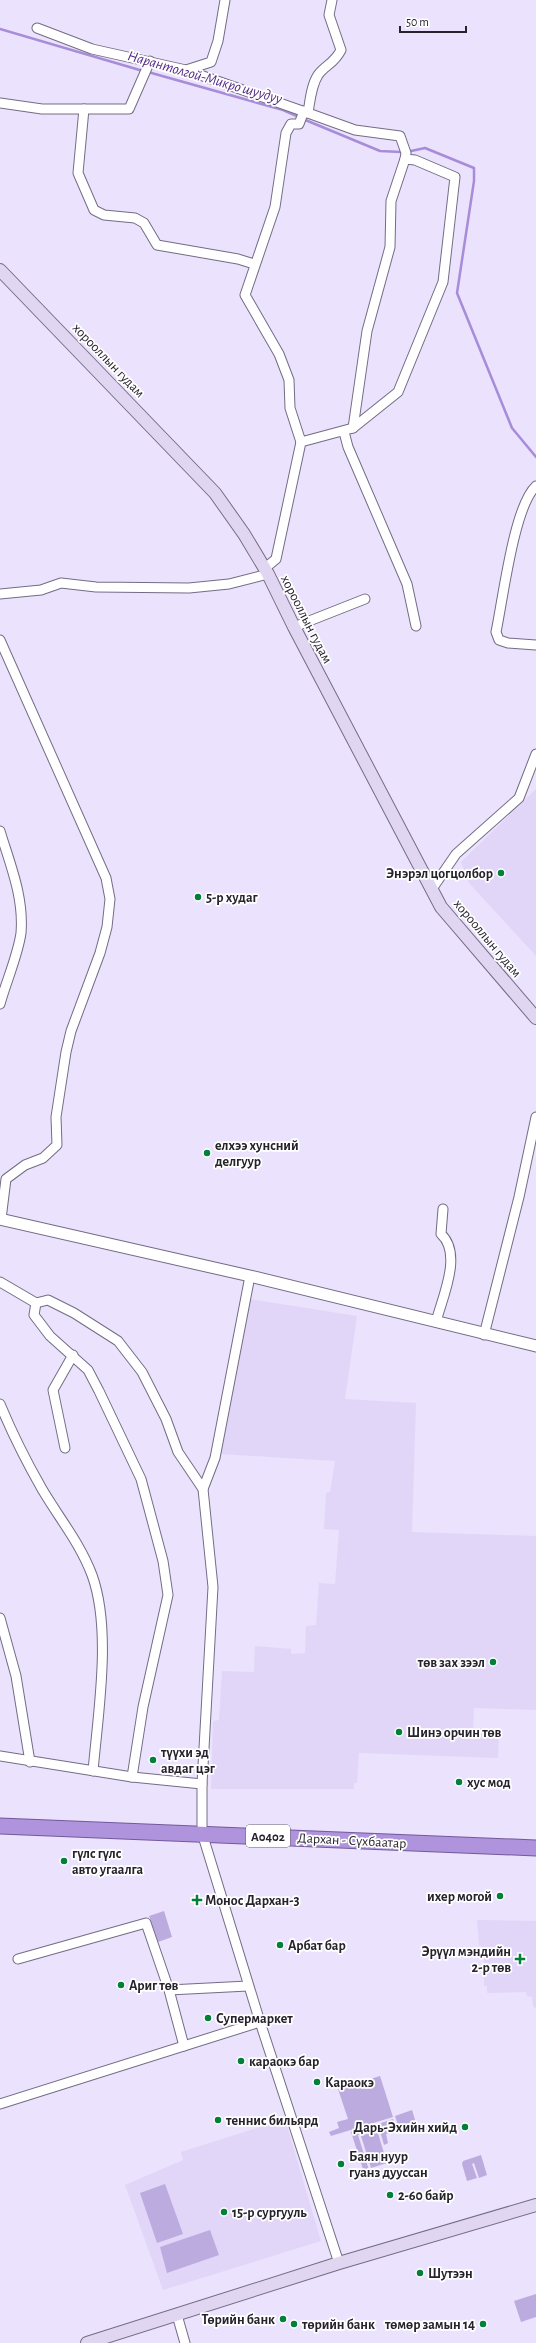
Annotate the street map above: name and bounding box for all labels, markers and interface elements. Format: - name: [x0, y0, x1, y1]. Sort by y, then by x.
- scale bar: [400, 8, 466, 34]
- text: 50 m: [406, 16, 429, 28]
- water label: Нарантолгой-Микро шуудуу: [126, 48, 284, 107]
- street label: хорооллын гудам: [70, 321, 147, 400]
- street label: хорооллын гудам: [278, 573, 334, 666]
- place label: Энэрэл цогцолбор: [386, 867, 493, 881]
- marker: Энэрэл цогцолбор: [496, 868, 506, 878]
- place label: 5-р худаг: [206, 891, 258, 905]
- marker: 5-р худаг: [193, 892, 203, 902]
- street label: хорооллын гудам: [451, 897, 524, 980]
- place label: елхээ хунсний делгуур: [215, 1139, 299, 1169]
- marker: елхээ хунсний делгуур: [202, 1148, 212, 1158]
- place label: төв зах зээл: [417, 1656, 485, 1670]
- marker: төв зах зээл: [488, 1657, 498, 1667]
- place label: Шинэ орчин төв: [407, 1726, 502, 1740]
- marker: Шинэ орчин төв: [394, 1727, 404, 1737]
- place label: түүхи эд авдаг цэг: [160, 1746, 216, 1776]
- marker: түүхи эд авдаг цэг: [148, 1755, 158, 1765]
- place label: хус мод: [467, 1776, 511, 1790]
- marker: хус мод: [454, 1777, 464, 1787]
- road number: A0402: [246, 1825, 290, 1847]
- street label: Дархан - Сүхбаатар: [297, 1831, 407, 1851]
- place label: гүлс гүлс авто угаалга: [72, 1847, 144, 1877]
- marker: гүлс гүлс авто угаалга: [59, 1856, 69, 1866]
- place label: ихер могой: [427, 1890, 492, 1904]
- marker: ихер могой: [495, 1891, 505, 1901]
- place label: Монос Дархан-3: [205, 1894, 300, 1908]
- marker: Монос Дархан-3: [192, 1895, 202, 1905]
- place label: Арбат бар: [288, 1939, 346, 1953]
- marker: Арбат бар: [275, 1940, 285, 1950]
- place label: Эрүүл мэндийн 2-р төв: [421, 1945, 511, 1975]
- marker: Эрүүл мэндийн 2-р төв: [514, 1953, 526, 1965]
- place label: Ариг төв: [129, 1979, 179, 1993]
- marker: Ариг төв: [116, 1980, 126, 1990]
- place label: Супермаркет: [216, 2012, 293, 2026]
- marker: Супермаркет: [203, 2013, 213, 2023]
- place label: караокэ бар: [249, 2055, 319, 2069]
- marker: караокэ бар: [236, 2056, 246, 2066]
- place label: Караокэ: [325, 2076, 374, 2090]
- marker: Караокэ: [312, 2077, 322, 2087]
- place label: теннис бильярд: [225, 2114, 319, 2128]
- marker: теннис бильярд: [213, 2115, 223, 2125]
- place label: Дарь-Эхийн хийд: [354, 2121, 457, 2135]
- marker: Дарь-Эхийн хийд: [460, 2122, 470, 2132]
- place label: Баян нуур гуанз дууссан: [349, 2150, 428, 2180]
- marker: Баян нуур гуанз дууссан: [336, 2159, 346, 2169]
- place label: 2-60 байр: [398, 2189, 454, 2203]
- marker: 2-60 байр: [385, 2190, 395, 2200]
- place label: 15-р сургууль: [232, 2206, 307, 2220]
- marker: 15-р сургууль: [219, 2207, 229, 2217]
- place label: Шутээн: [428, 2267, 473, 2281]
- marker: Шутээн: [415, 2268, 425, 2278]
- place label: Төрийн банк: [201, 2313, 275, 2327]
- marker: Төрийн банк: [278, 2314, 288, 2324]
- place label: төрийн банк: [301, 2318, 375, 2332]
- place label: төмөр замын 14: [384, 2318, 475, 2332]
- marker: төрийн банк: [289, 2319, 299, 2329]
- marker: төмөр замын 14: [478, 2319, 488, 2329]

